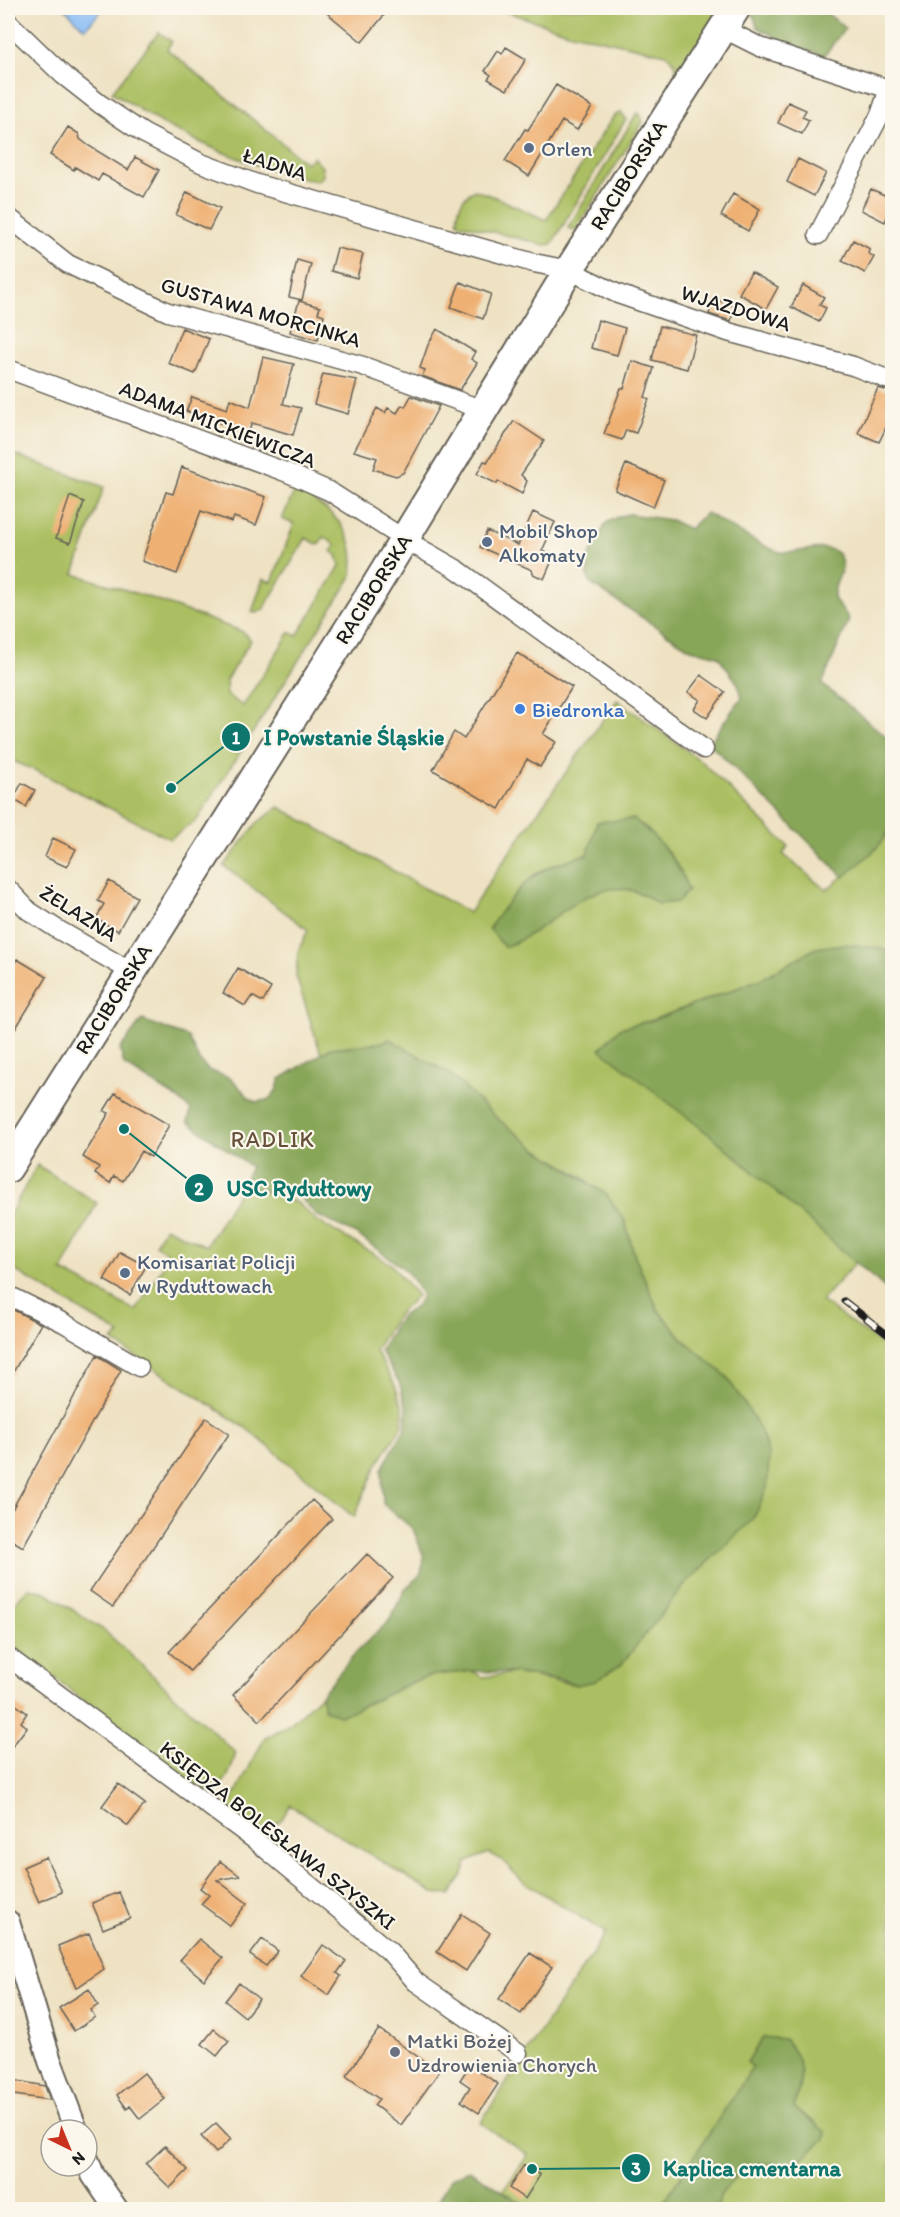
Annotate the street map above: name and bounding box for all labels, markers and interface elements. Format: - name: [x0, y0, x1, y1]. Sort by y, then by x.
- street label: RACIBORSKA: [584, 115, 672, 235]
- place label: Orlen: [541, 136, 593, 161]
- marker: Orlen: [522, 141, 536, 155]
- street label: ŁADNA: [240, 142, 311, 186]
- street label: GUSTAWA MORCINKA: [158, 272, 364, 353]
- street label: WJAZDOWA: [678, 279, 794, 337]
- street label: ADAMA MICKIEWICZA: [116, 375, 320, 473]
- place label: Mobil Shop Alkomaty: [499, 518, 598, 567]
- street label: RACIBORSKA: [329, 529, 417, 649]
- marker: Mobil Shop Alkomaty: [480, 535, 494, 549]
- place label: Biedronka: [532, 697, 625, 722]
- marker: Biedronka: [513, 702, 527, 716]
- callout: I Powstanie Śląskie: [221, 717, 456, 757]
- text: I Powstanie Śląskie: [263, 724, 445, 751]
- text: 1: [232, 727, 241, 749]
- street label: ŻELAZNA: [35, 879, 123, 947]
- street label: RACIBORSKA: [69, 939, 157, 1059]
- district label: RADLIK: [231, 1126, 315, 1153]
- callout: USC Rydułtowy: [184, 1168, 383, 1208]
- text: USC Rydułtowy: [227, 1175, 372, 1202]
- text: 2: [194, 1178, 204, 1200]
- place label: Komisariat Policji w Rydułtowach: [137, 1249, 295, 1298]
- marker: Komisariat Policji w Rydułtowach: [118, 1266, 132, 1280]
- street label: KSIĘDZA BOLESŁAWA SZYSZKI: [155, 1735, 401, 1935]
- place label: Matki Bożej Uzdrowienia Chorych: [407, 2028, 598, 2077]
- marker: Matki Bożej Uzdrowienia Chorych: [388, 2045, 402, 2059]
- north arrow: [39, 2118, 99, 2178]
- text: N: [68, 2148, 89, 2169]
- callout: Kaplica cmentarna: [621, 2148, 853, 2188]
- text: Kaplica cmentarna: [663, 2155, 842, 2182]
- text: 3: [631, 2158, 641, 2180]

